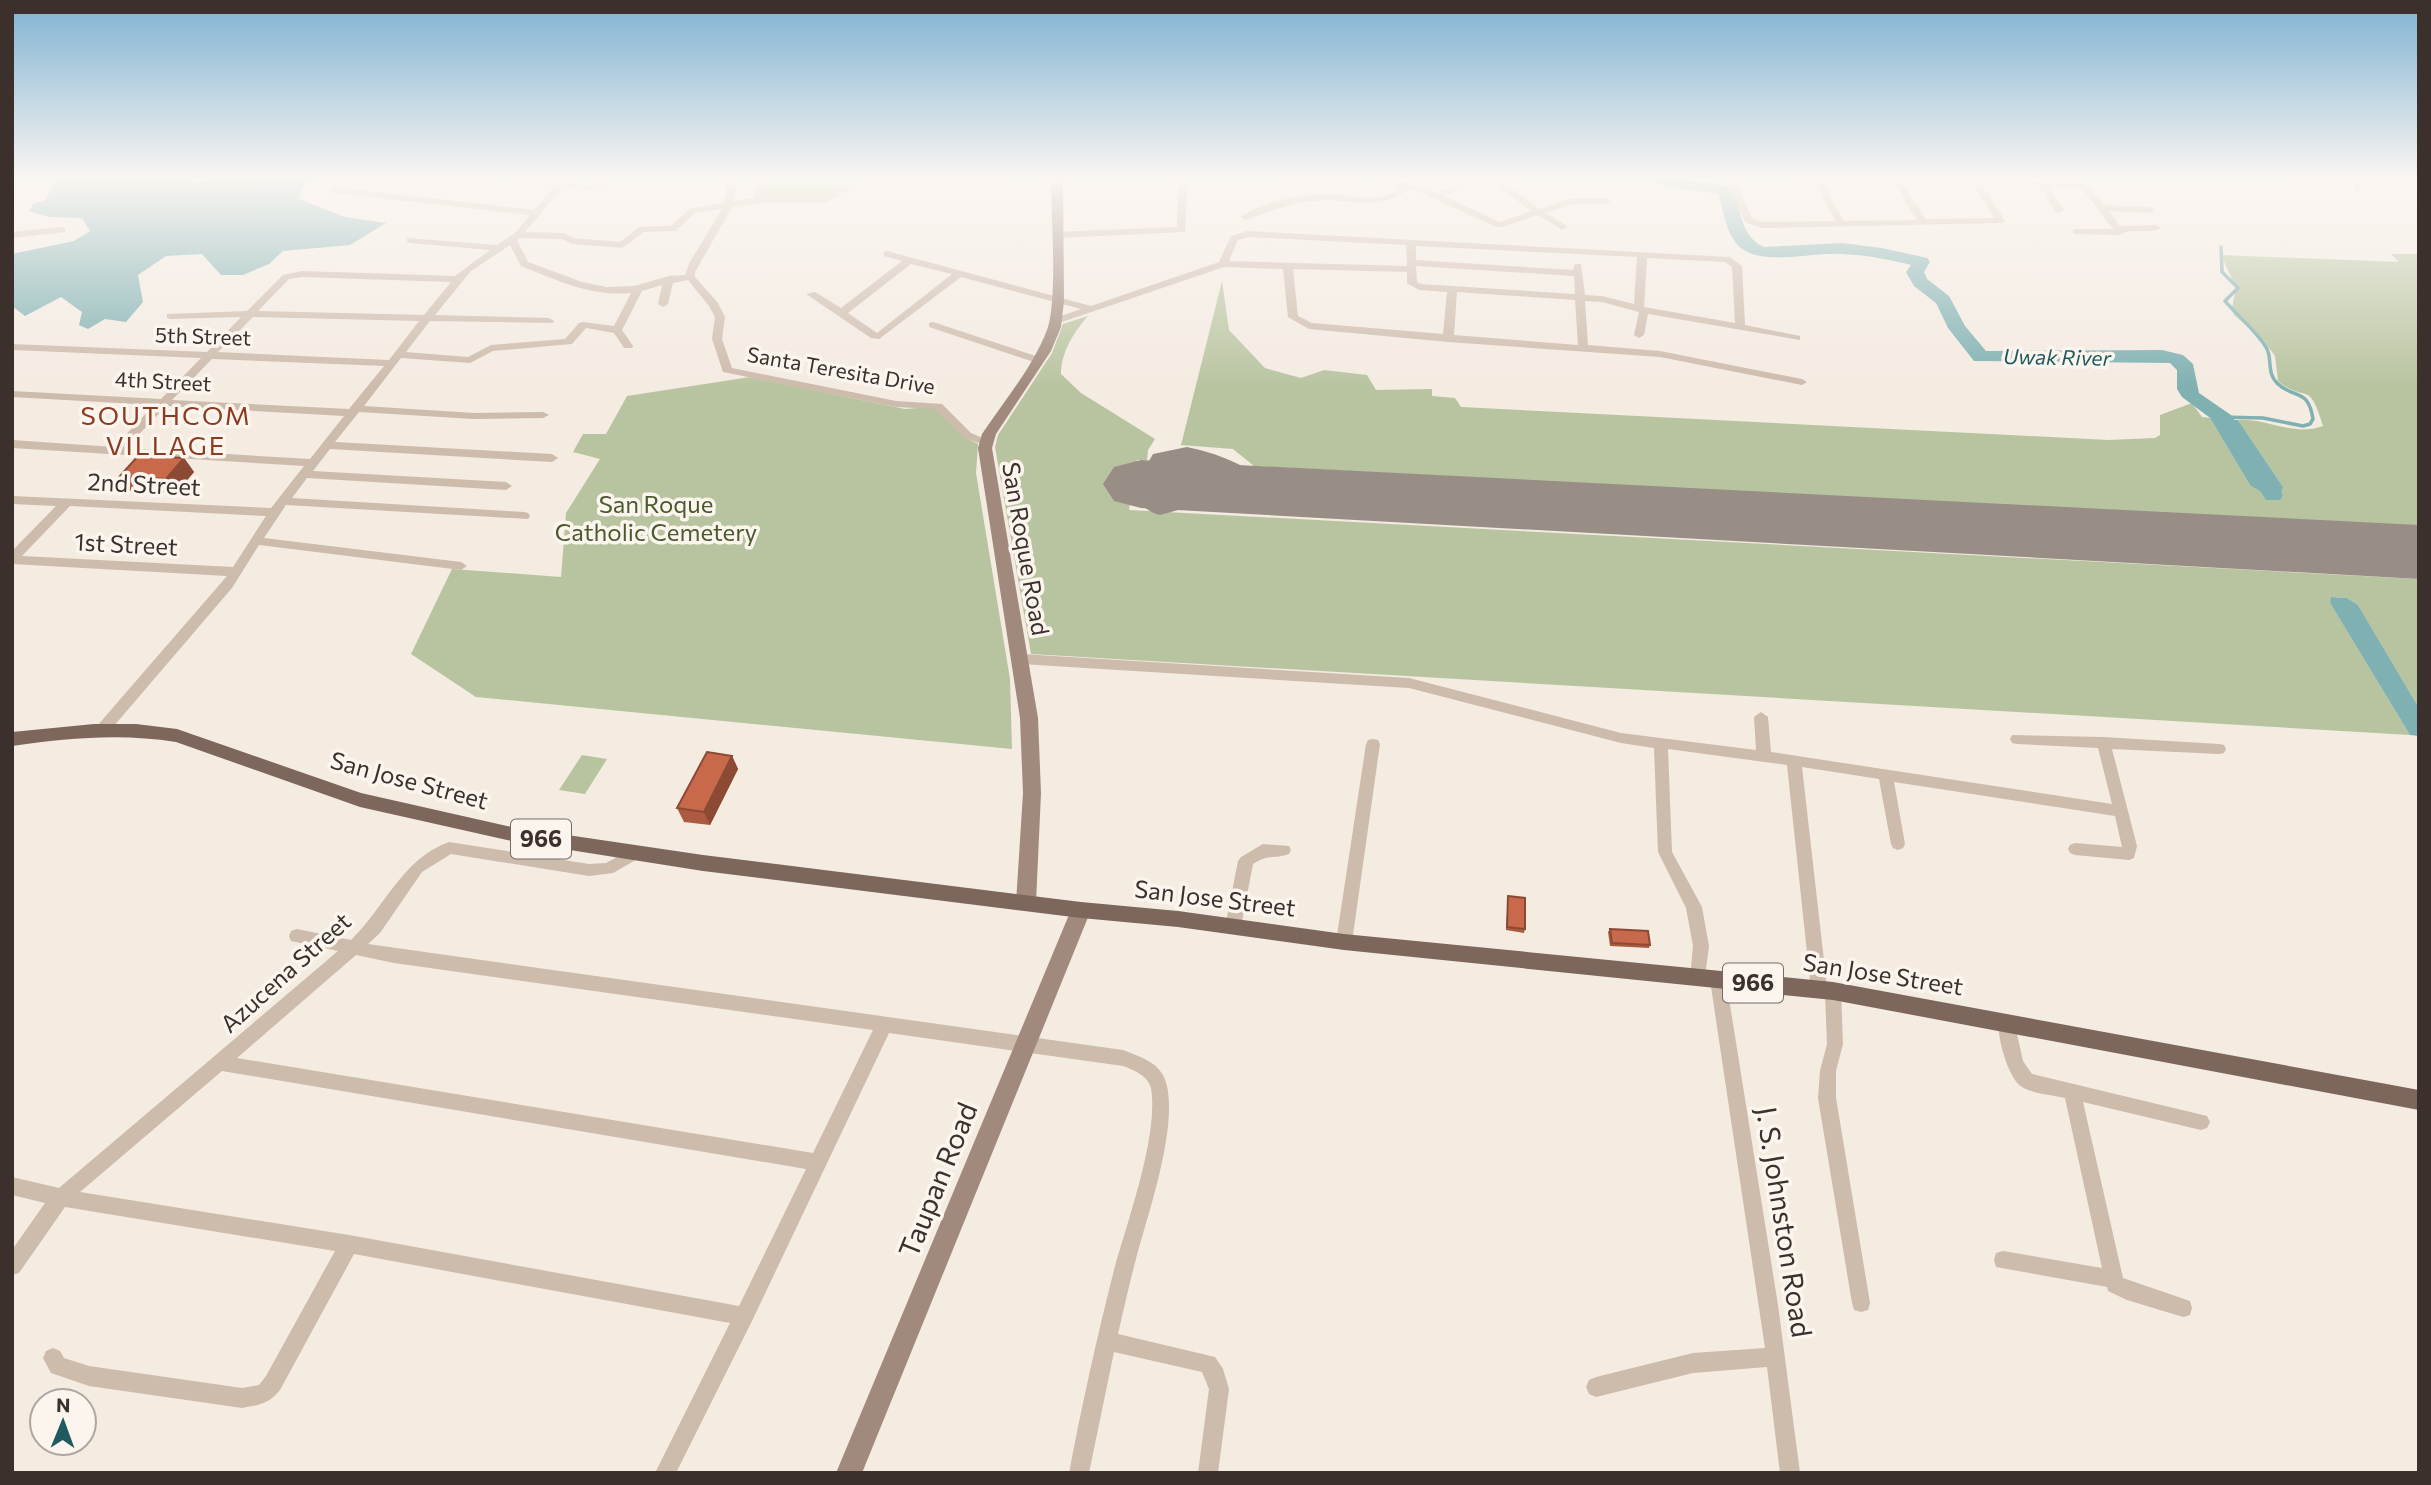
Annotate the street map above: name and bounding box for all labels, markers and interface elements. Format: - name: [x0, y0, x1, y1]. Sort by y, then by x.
- street label: 5th Street: [155, 321, 252, 350]
- street label: Santa Teresita Drive: [745, 341, 937, 398]
- water label: Uwak River: [2003, 343, 2112, 370]
- street label: 4th Street: [114, 365, 212, 396]
- district label: SOUTHCOM VILLAGE: [80, 399, 252, 460]
- street label: San Roque Road: [997, 460, 1056, 638]
- street label: 2nd Street: [87, 466, 202, 501]
- park label: San Roque Catholic Cemetery: [555, 489, 757, 546]
- street label: 1st Street: [74, 526, 179, 561]
- street label: San Jose Street: [327, 745, 492, 815]
- road number: 966: [511, 820, 571, 859]
- street label: San Jose Street: [1133, 873, 1298, 922]
- street label: Azucena Street: [214, 906, 356, 1038]
- street label: San Jose Street: [1801, 947, 1966, 1001]
- road number: 966: [1723, 964, 1783, 1002]
- street label: Taupan Road: [891, 1097, 984, 1262]
- street label: J. S. Johnston Road: [1750, 1104, 1820, 1340]
- north arrow: [28, 1387, 98, 1457]
- text: N: [56, 1393, 71, 1416]

